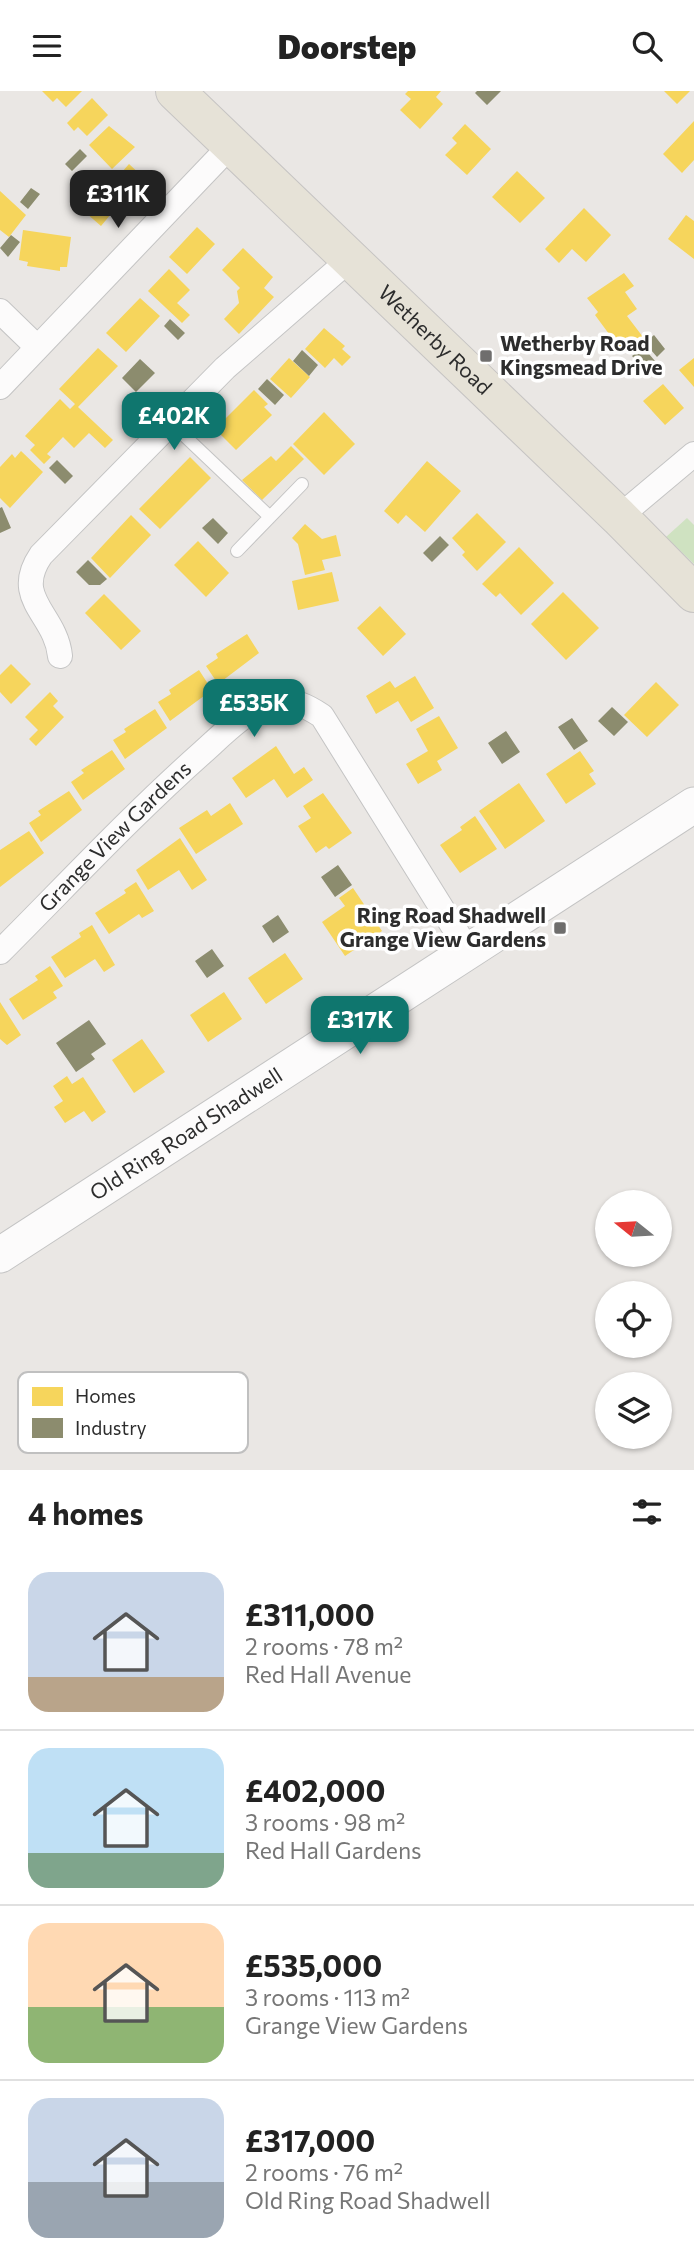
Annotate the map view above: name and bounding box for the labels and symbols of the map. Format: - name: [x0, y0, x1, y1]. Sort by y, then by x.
- pin: £311K: [69, 171, 167, 230]
- street label: Wetherby Road: [374, 279, 498, 399]
- place label: Wetherby Road Kingsmead Drive: [500, 330, 663, 379]
- marker: Wetherby Road Kingsmead Drive: [478, 348, 494, 364]
- pin: £402K: [125, 393, 223, 452]
- pin: £535K: [205, 679, 303, 739]
- street label: Grange View Gardens: [33, 755, 195, 916]
- place label: Ring Road Shadwell Grange View Gardens: [340, 902, 546, 951]
- marker: Ring Road Shadwell Grange View Gardens: [552, 920, 568, 936]
- pin: £317K: [311, 997, 409, 1056]
- street label: Old Ring Road Shadwell: [84, 1061, 286, 1205]
- north arrow: [595, 1190, 672, 1267]
- legend: [18, 1372, 248, 1453]
- text: Homes: [75, 1384, 136, 1407]
- text: Industry: [75, 1416, 147, 1439]

